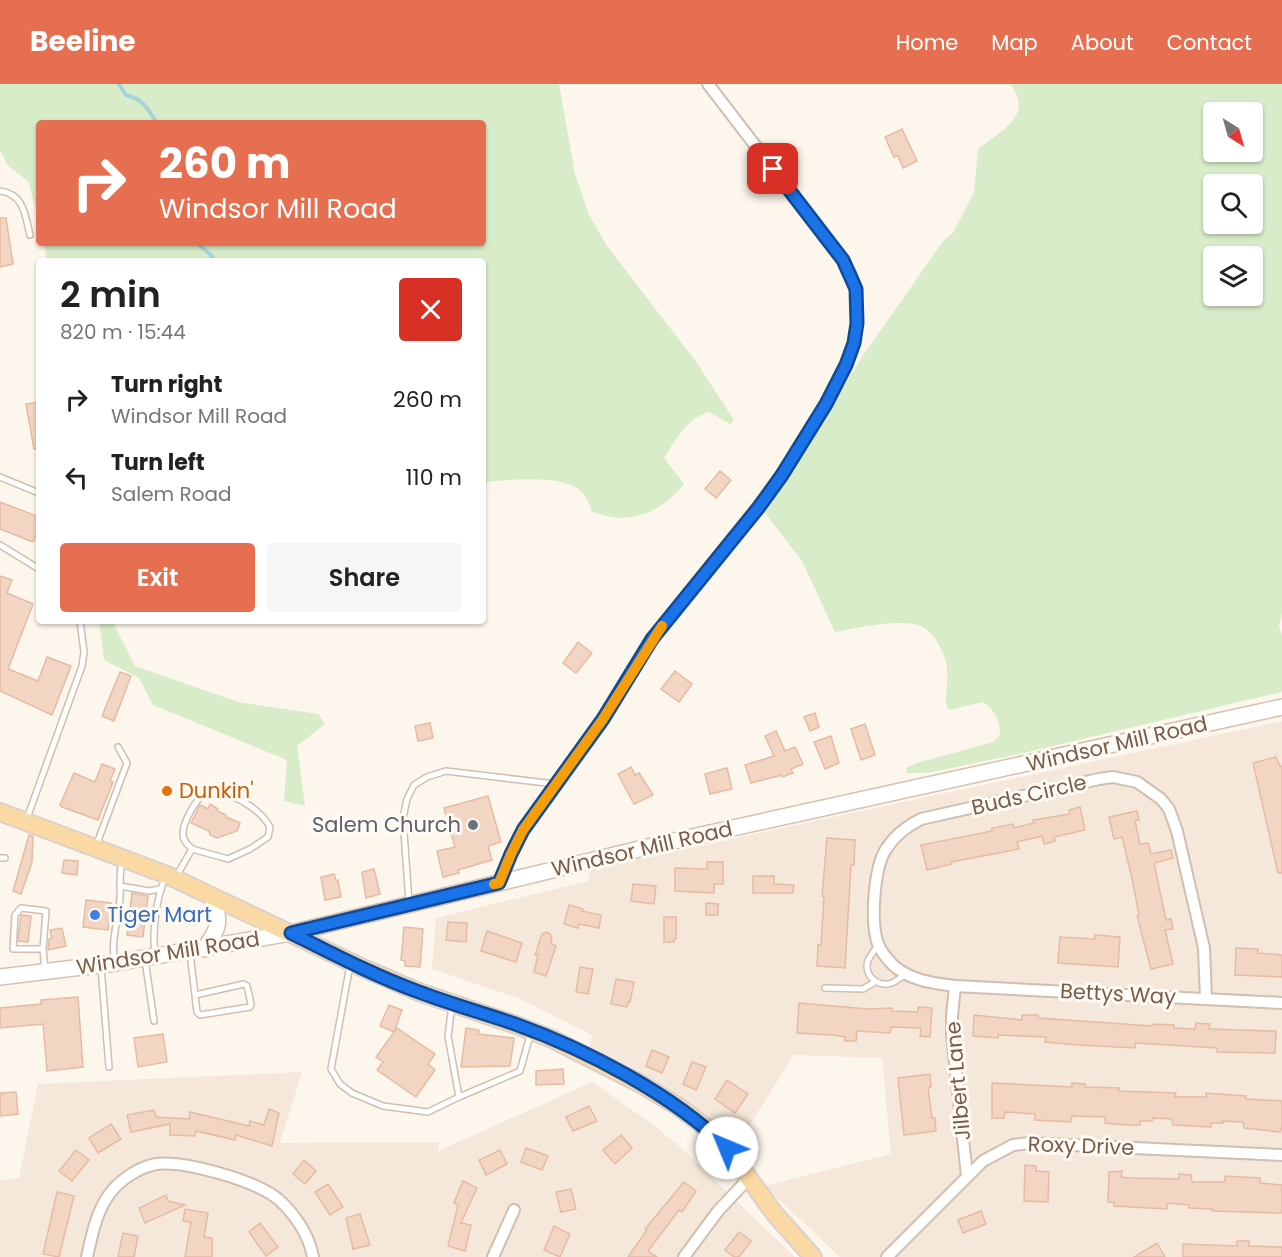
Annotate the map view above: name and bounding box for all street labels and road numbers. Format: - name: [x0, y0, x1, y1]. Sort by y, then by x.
- street label: Windsor Mill Road: [1024, 709, 1210, 778]
- street label: Buds Circle: [969, 767, 1089, 822]
- street label: Windsor Mill Road: [549, 814, 735, 883]
- street label: Windsor Mill Road: [74, 924, 262, 981]
- street label: Bettys Way: [1059, 976, 1177, 1011]
- street label: Jilbert Lane: [938, 1020, 977, 1142]
- street label: Roxy Drive: [1027, 1129, 1135, 1162]

